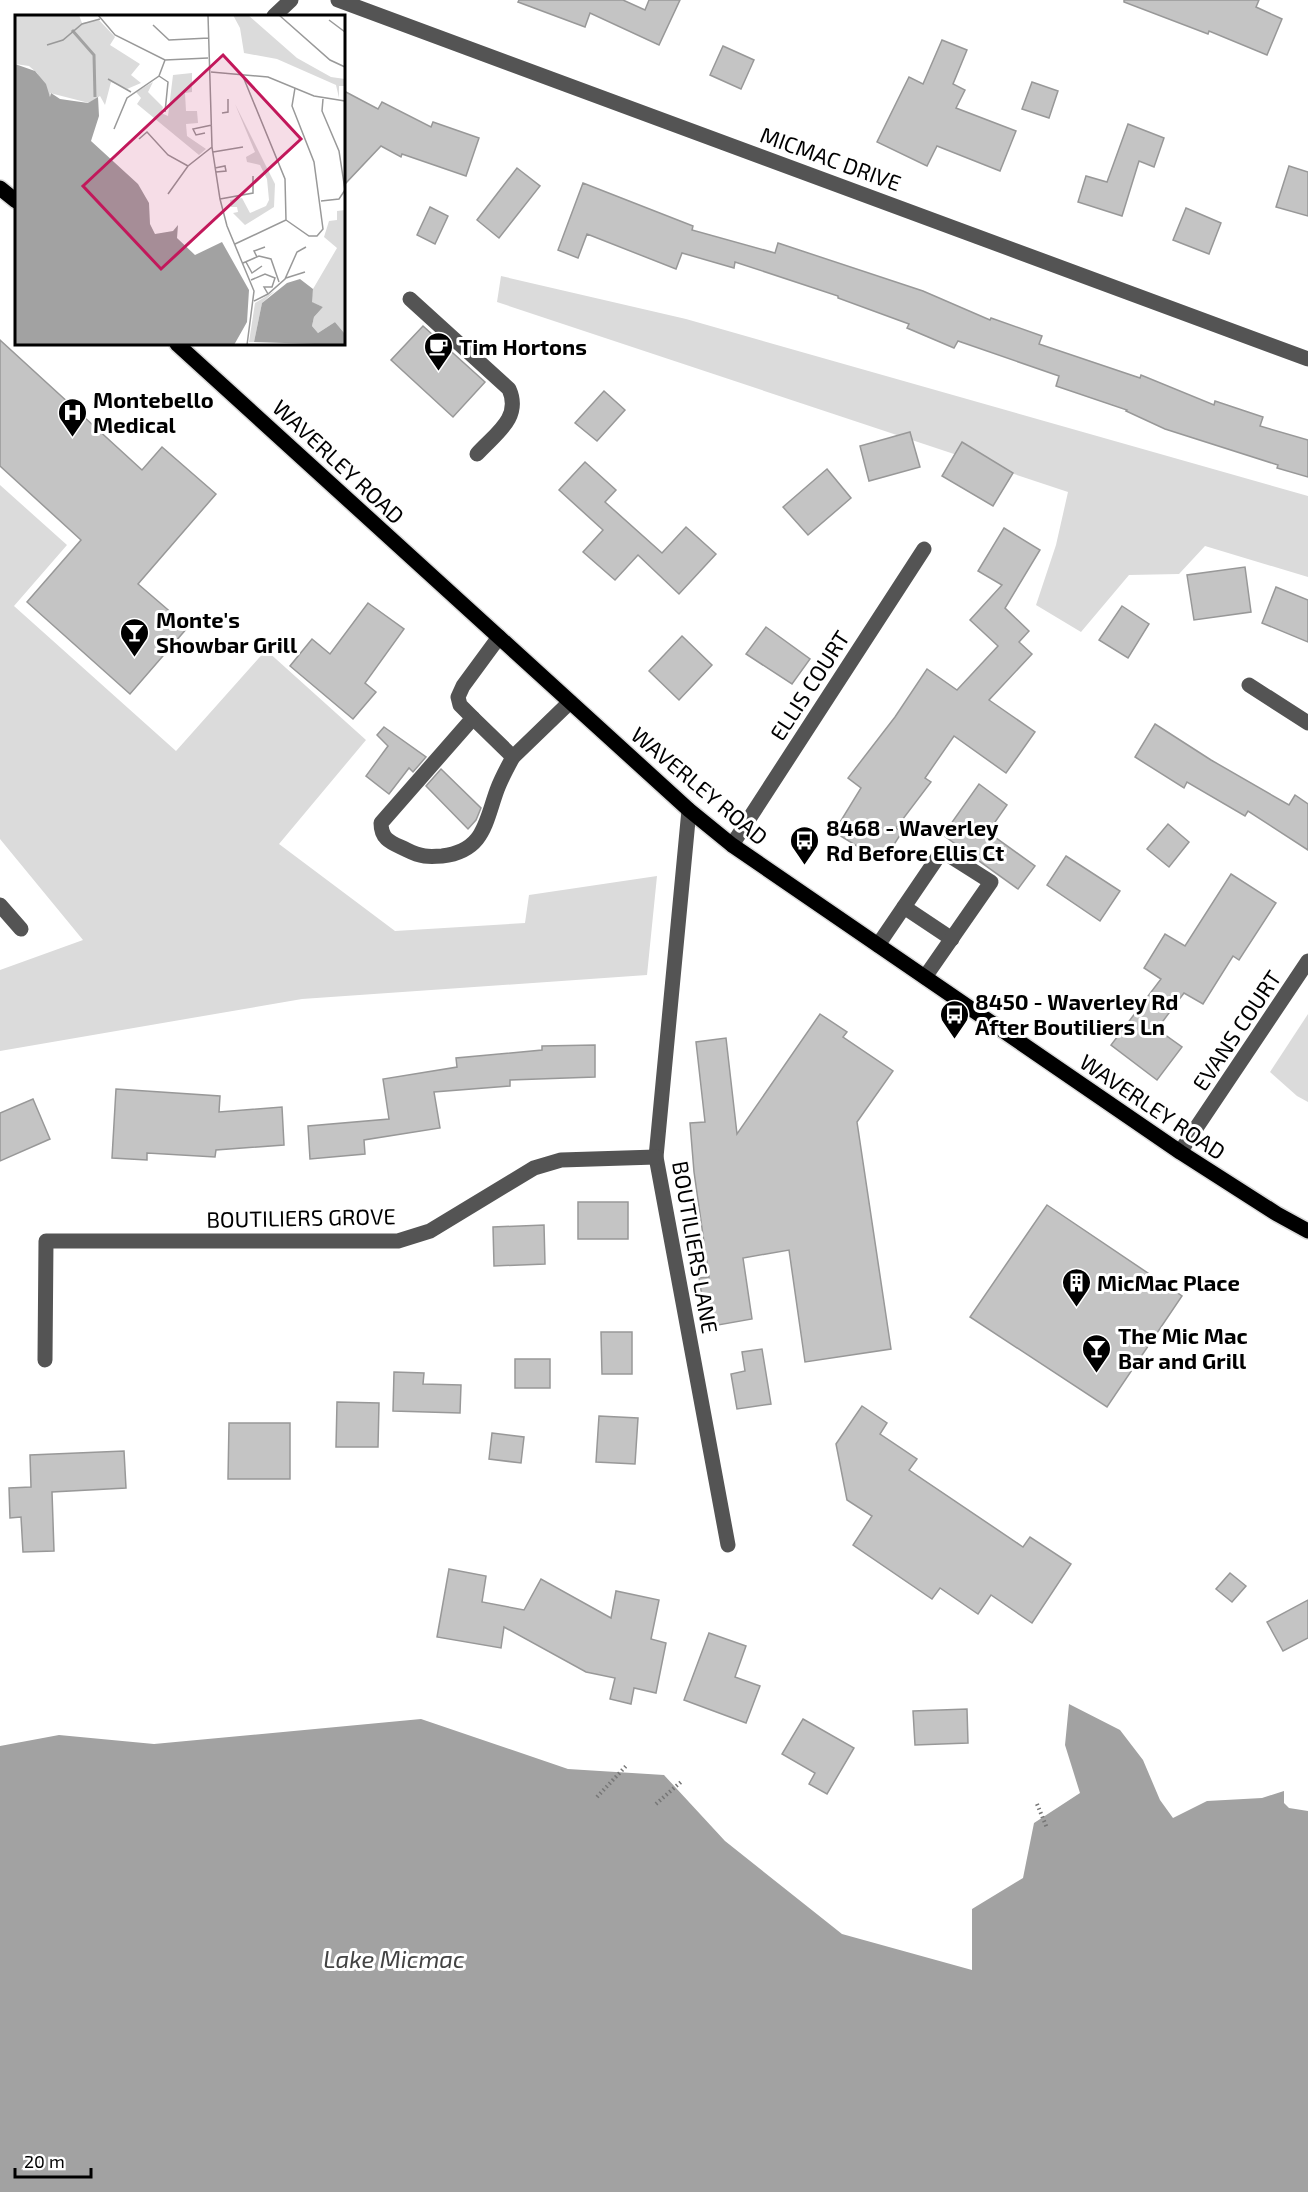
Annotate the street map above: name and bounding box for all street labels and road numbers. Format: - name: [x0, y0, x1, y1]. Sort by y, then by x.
- street label: MICMAC DRIVE: [757, 121, 905, 195]
- street label: WAVERLEY ROAD: [268, 394, 410, 528]
- street label: ELLIS COURT: [764, 625, 854, 745]
- street label: WAVERLEY ROAD: [627, 721, 773, 849]
- street label: EVANS COURT: [1186, 965, 1286, 1095]
- street label: WAVERLEY ROAD: [1075, 1048, 1231, 1164]
- street label: BOUTILIERS LANE: [668, 1159, 724, 1335]
- street label: BOUTILIERS GROVE: [206, 1202, 396, 1232]

